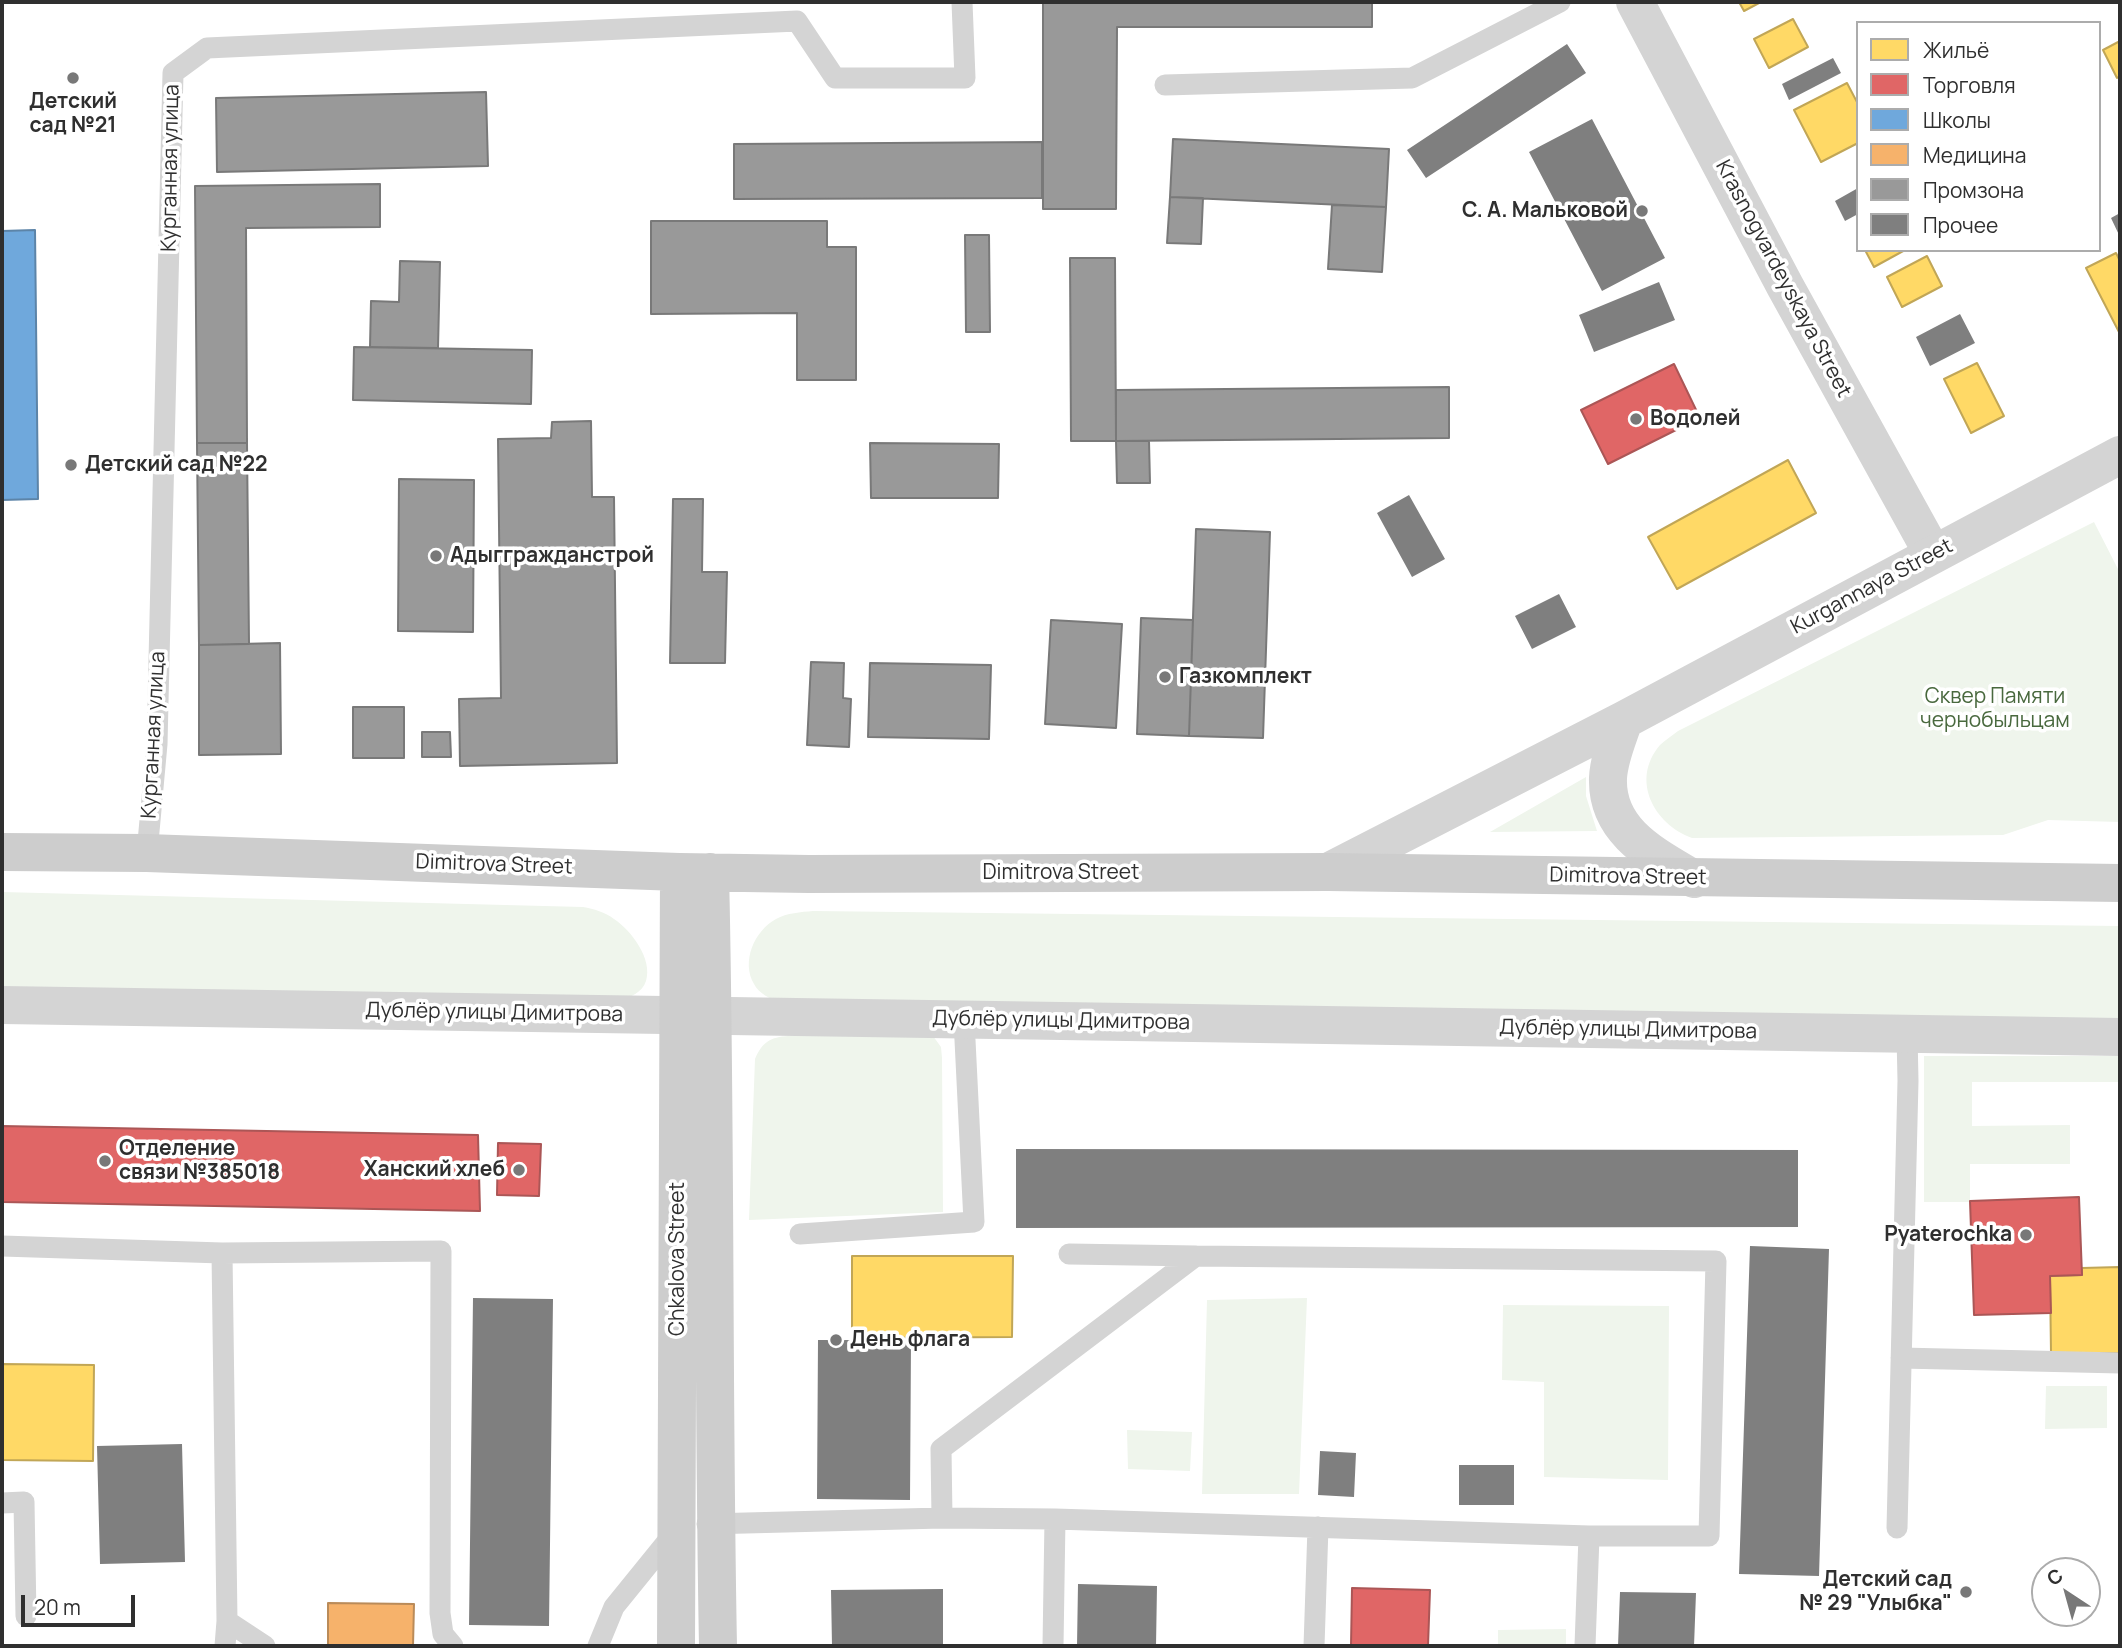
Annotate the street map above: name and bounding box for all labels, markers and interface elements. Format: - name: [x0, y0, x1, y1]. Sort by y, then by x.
- legend: [1856, 21, 2101, 252]
- text: Жильё: [1923, 36, 1989, 64]
- marker: Детский сад №21: [65, 70, 81, 86]
- text: Торговля: [1923, 71, 2016, 99]
- street label: Курганная улица: [157, 84, 185, 252]
- place label: Детский сад №21: [29, 89, 117, 139]
- text: Школы: [1923, 106, 1991, 134]
- text: Медицина: [1923, 141, 2026, 169]
- street label: Krasnogvardeyskaya Street: [1710, 156, 1856, 402]
- text: Промзона: [1923, 176, 2024, 204]
- place label: С. А. Мальковой: [1462, 198, 1628, 224]
- marker: С. А. Мальковой: [1634, 203, 1650, 219]
- text: Прочее: [1923, 211, 1998, 239]
- place label: Водолей: [1650, 406, 1741, 432]
- marker: Водолей: [1628, 411, 1644, 427]
- place label: Детский сад №22: [85, 452, 267, 478]
- marker: Детский сад №22: [63, 457, 79, 473]
- street label: Kurgannaya Street: [1787, 534, 1957, 640]
- place label: Адыггражданстрой: [450, 543, 654, 569]
- marker: Адыггражданстрой: [428, 548, 444, 564]
- street label: Курганная улица: [137, 651, 171, 819]
- place label: Газкомплект: [1179, 664, 1312, 690]
- marker: Газкомплект: [1157, 669, 1173, 685]
- park label: Сквер Памяти чернобыльцам: [1920, 684, 2070, 734]
- street label: Dimitrova Street: [415, 850, 573, 880]
- street label: Dimitrova Street: [982, 860, 1140, 886]
- street label: Dimitrova Street: [1549, 863, 1707, 891]
- street label: Дублёр улицы Димитрова: [365, 998, 623, 1028]
- street label: Дублёр улицы Димитрова: [932, 1006, 1190, 1036]
- street label: Дублёр улицы Димитрова: [1499, 1015, 1757, 1045]
- place label: Отделение связи №385018: [119, 1136, 280, 1186]
- marker: Отделение связи №385018: [97, 1153, 113, 1169]
- place label: Ханский хлеб: [364, 1157, 505, 1183]
- marker: Ханский хлеб: [511, 1162, 527, 1178]
- street label: Chkalova Street: [665, 1182, 691, 1336]
- place label: Pyaterochka: [1884, 1222, 2012, 1248]
- marker: Pyaterochka: [2018, 1227, 2034, 1243]
- place label: День флага: [850, 1327, 970, 1353]
- marker: День флага: [828, 1332, 844, 1348]
- north arrow: [2031, 1557, 2101, 1627]
- text: С: [2042, 1562, 2068, 1591]
- place label: Детский сад № 29 "Улыбка": [1799, 1567, 1952, 1617]
- scale bar: [24, 1582, 138, 1626]
- marker: Детский сад № 29 "Улыбка": [1958, 1584, 1974, 1600]
- text: 20 m: [34, 1593, 81, 1621]

